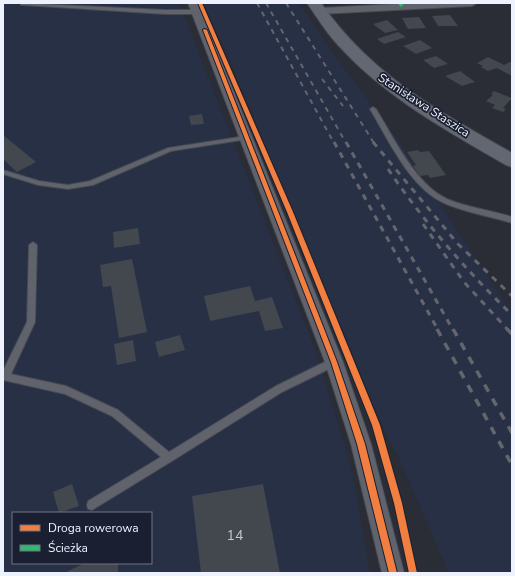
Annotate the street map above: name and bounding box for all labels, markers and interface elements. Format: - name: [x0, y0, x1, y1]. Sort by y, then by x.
- street label: Stanisława Staszica: [375, 69, 473, 141]
- legend: [12, 512, 152, 564]
- text: Droga rowerowa: [48, 520, 139, 536]
- house number: 14: [227, 526, 243, 545]
- text: Ścieżka: [48, 540, 88, 556]

